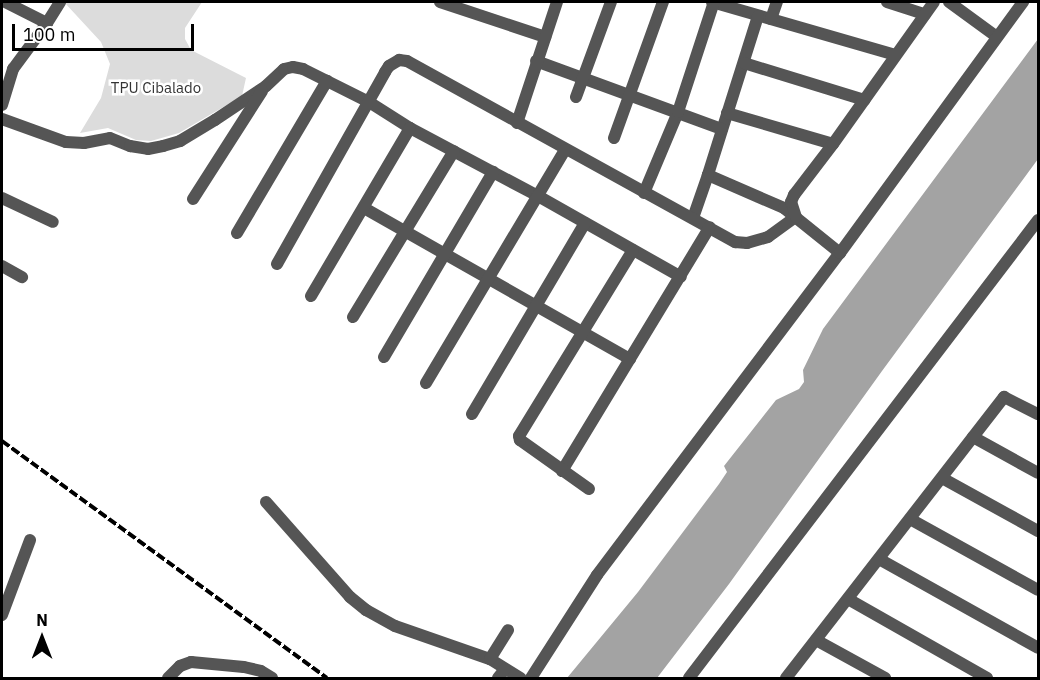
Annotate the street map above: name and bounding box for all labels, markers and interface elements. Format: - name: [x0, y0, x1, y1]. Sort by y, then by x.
- scale bar: [15, 12, 196, 50]
- text: 100 m: [23, 23, 75, 46]
- park label: TPU Cibalado: [111, 79, 201, 97]
- north arrow: [12, 608, 72, 668]
- text: N: [36, 610, 48, 630]

